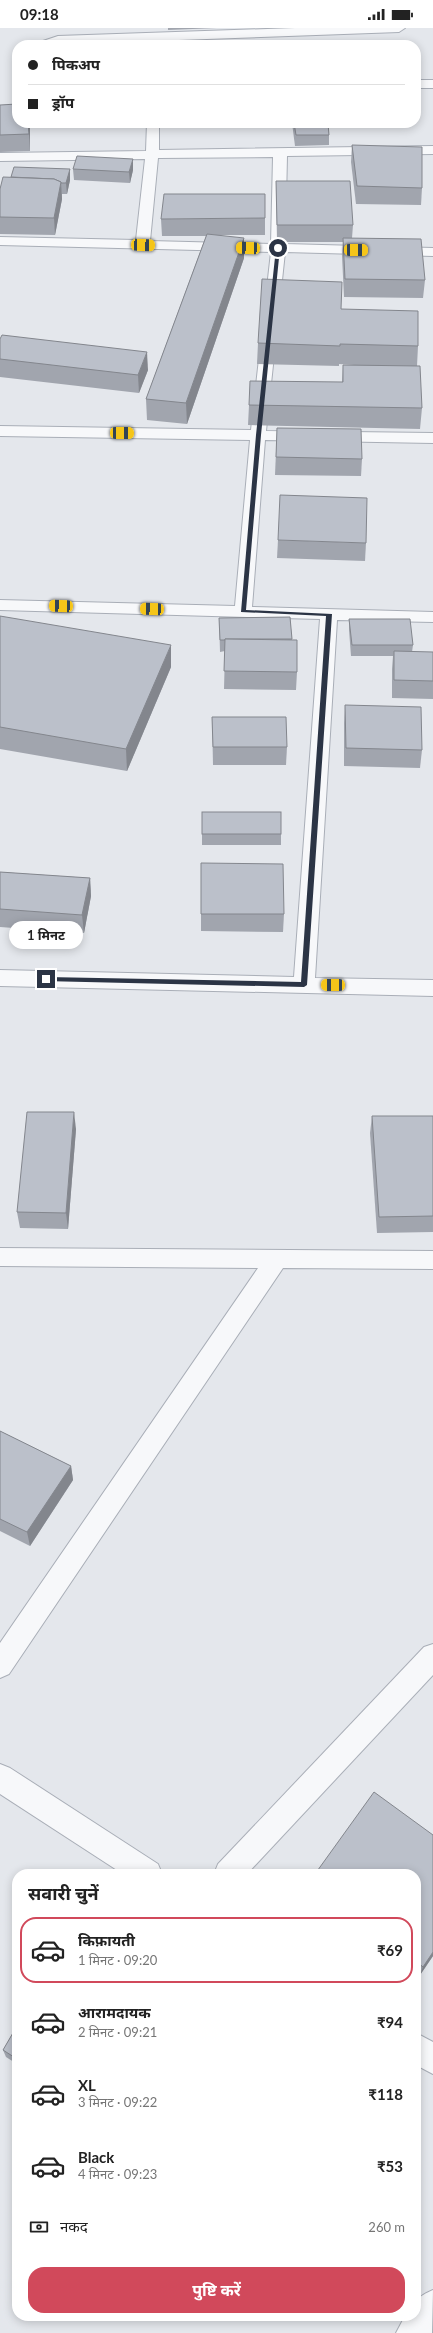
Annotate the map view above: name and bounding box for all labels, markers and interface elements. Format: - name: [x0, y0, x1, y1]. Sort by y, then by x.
- text: 09:18: [20, 5, 59, 23]
- text: पिकअप: [52, 55, 100, 73]
- text: ड्रॉप: [52, 93, 74, 111]
- car: [131, 239, 155, 251]
- route start: [269, 239, 287, 257]
- car: [236, 242, 260, 254]
- car: [344, 244, 368, 256]
- car: [110, 427, 134, 439]
- car: [49, 600, 73, 612]
- car: [140, 603, 164, 615]
- callout: 1 मिनट: [9, 921, 83, 949]
- text: 1 मिनट: [27, 927, 65, 943]
- route end: [37, 970, 55, 988]
- car: [321, 979, 345, 991]
- text: सवारी चुनें: [28, 1882, 99, 1904]
- text: किफ़ायती: [78, 1931, 135, 1949]
- icon: car: [30, 1932, 66, 1968]
- text: ₹69: [377, 1941, 403, 1959]
- text: 1 मिनट · 09:20: [78, 1952, 157, 1968]
- text: आरामदायक: [78, 2003, 151, 2021]
- icon: car: [30, 2004, 66, 2040]
- text: ₹94: [377, 2013, 403, 2031]
- text: 2 मिनट · 09:21: [78, 2024, 157, 2040]
- icon: car: [30, 2076, 66, 2112]
- text: XL: [78, 2076, 96, 2094]
- text: ₹118: [368, 2085, 403, 2103]
- text: 3 मिनट · 09:22: [78, 2094, 157, 2110]
- icon: car: [30, 2148, 66, 2184]
- text: Black: [78, 2148, 114, 2166]
- text: ₹53: [377, 2157, 403, 2175]
- text: 4 मिनट · 09:23: [78, 2166, 157, 2182]
- icon: cash: [28, 2216, 50, 2238]
- text: नकद: [60, 2217, 88, 2235]
- text: 260 m: [368, 2219, 405, 2235]
- button: पुष्टि करें: [28, 2267, 405, 2313]

